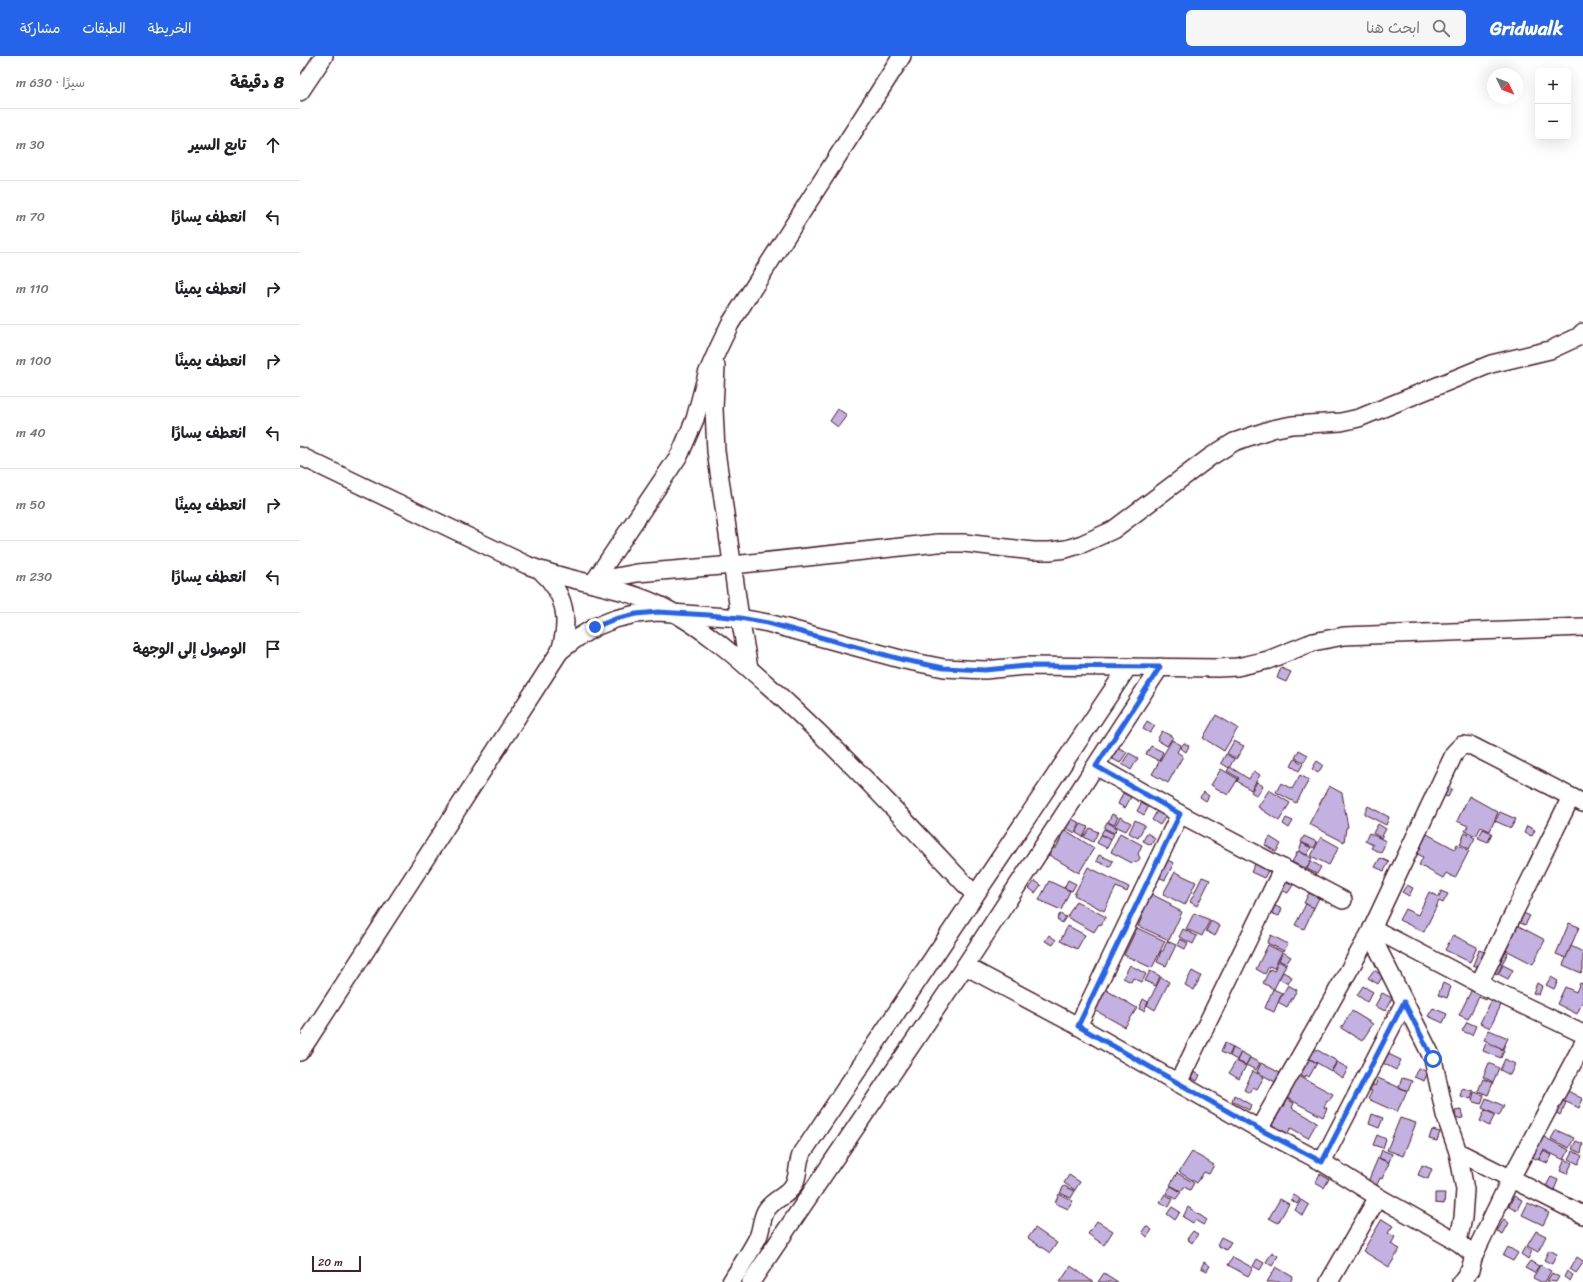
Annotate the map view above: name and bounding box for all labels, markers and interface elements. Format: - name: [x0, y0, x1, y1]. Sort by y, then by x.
- search box: [1186, 10, 1466, 46]
- text: Gridwalk: [1490, 12, 1563, 45]
- text: ابحث هنا: [1366, 15, 1420, 41]
- text: مشاركة: [20, 16, 60, 41]
- text: الطبقات: [82, 16, 126, 41]
- text: الخريطة: [148, 16, 191, 41]
- icon: search: [1430, 17, 1452, 39]
- text: 8 دقيقة: [230, 67, 284, 97]
- north arrow: [1487, 68, 1523, 104]
- map controls: [1535, 68, 1571, 140]
- button: +: [1535, 68, 1571, 104]
- text: سيرًا · 630 m: [16, 71, 85, 94]
- button: −: [1535, 104, 1571, 140]
- text: تابع السير: [189, 132, 246, 158]
- text: 30 m: [16, 133, 45, 156]
- icon: ahead: [262, 134, 284, 156]
- text: انعطف يسارًا: [171, 204, 246, 230]
- text: 70 m: [16, 205, 45, 228]
- icon: left: [262, 206, 284, 228]
- text: انعطف يمينًا: [175, 276, 246, 302]
- text: 110 m: [16, 277, 49, 300]
- icon: right: [262, 278, 284, 300]
- text: انعطف يمينًا: [175, 348, 246, 374]
- text: 100 m: [16, 349, 51, 372]
- icon: right: [262, 350, 284, 372]
- text: انعطف يسارًا: [171, 420, 246, 446]
- text: 40 m: [16, 421, 46, 444]
- icon: left: [262, 422, 284, 444]
- text: انعطف يمينًا: [175, 492, 246, 518]
- text: 50 m: [16, 493, 46, 516]
- icon: right: [262, 494, 284, 516]
- text: انعطف يسارًا: [171, 564, 246, 590]
- text: 230 m: [16, 565, 52, 588]
- icon: left: [262, 566, 284, 588]
- route end: [586, 618, 604, 636]
- text: الوصول إلى الوجهة: [133, 636, 246, 662]
- icon: arrive: [262, 638, 284, 660]
- route start: [1424, 1050, 1442, 1068]
- text: 20 m: [318, 1253, 343, 1272]
- scale bar: [312, 1254, 361, 1273]

